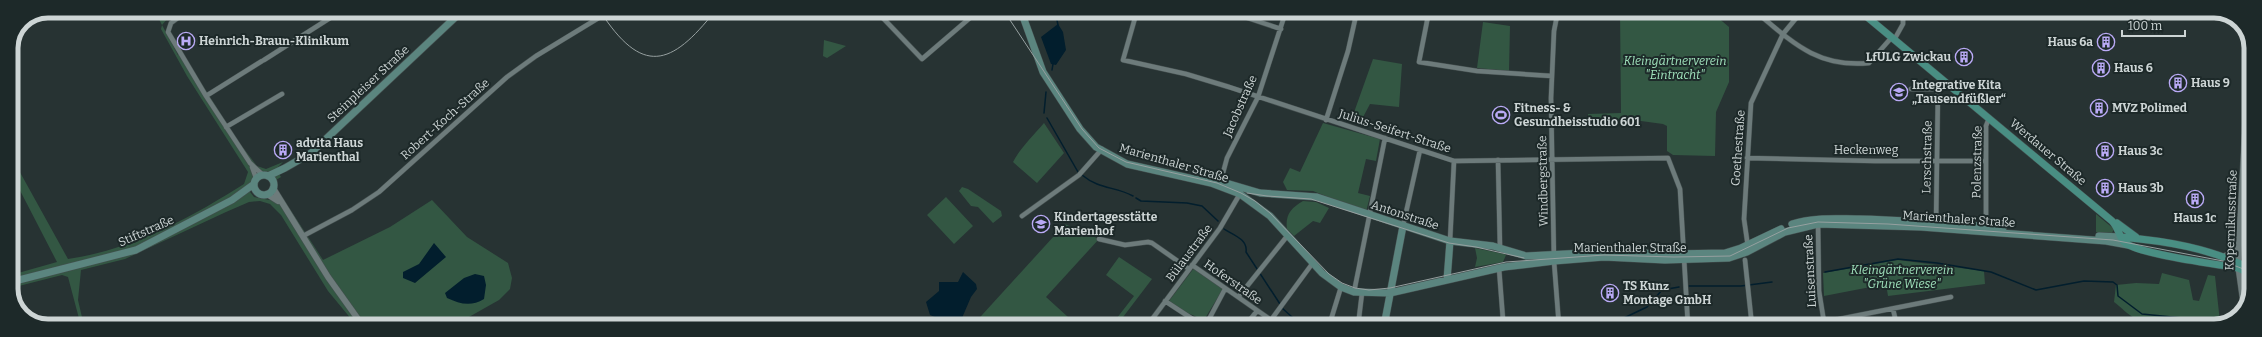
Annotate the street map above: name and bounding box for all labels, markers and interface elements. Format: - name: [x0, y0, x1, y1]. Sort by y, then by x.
- scale bar: [2122, 12, 2185, 38]
- text: 100 m: [2128, 19, 2163, 33]
- hospital icon: Heinrich-Braun-Klinikum: [176, 31, 196, 51]
- building icon: Haus 6a: [2096, 32, 2116, 52]
- place label: Heinrich-Braun-Klinikum: [199, 34, 349, 48]
- place label: Haus 6a: [2047, 35, 2093, 49]
- street label: Steinpleiser Straße: [324, 42, 412, 126]
- building icon: LfULG Zwickau: [1954, 47, 1974, 67]
- place label: LfULG Zwickau: [1866, 50, 1951, 64]
- park label: Kleingärtnerverein "Eintracht": [1624, 54, 1726, 82]
- building icon: Haus 6: [2091, 58, 2111, 78]
- place label: Haus 6: [2114, 61, 2153, 75]
- street label: Jacobstraße: [1220, 73, 1260, 140]
- building icon: Haus 9: [2168, 73, 2188, 93]
- street label: Robert-Koch-Straße: [398, 76, 492, 162]
- place label: Haus 9: [2191, 76, 2230, 90]
- place label: Integrative Kita „Tausendfüßler“: [1912, 78, 2006, 106]
- school or university icon: Integrative Kita „Tausendfüßler“: [1889, 82, 1909, 102]
- building icon: MVZ Polimed: [2089, 98, 2109, 118]
- place label: Fitness- & Gesundheisstudio 601: [1514, 101, 1641, 129]
- place label: MVZ Polimed: [2112, 101, 2188, 115]
- sports icon: Fitness- & Gesundheisstudio 601: [1491, 105, 1511, 125]
- street label: Julius-Seifert-Straße: [1336, 106, 1453, 156]
- street label: Goethestraße: [1728, 109, 1748, 187]
- street label: Werdauer Straße: [2007, 116, 2089, 188]
- street label: Lerschstraße: [1919, 120, 1935, 194]
- street label: Polenzstraße: [1969, 125, 1985, 199]
- street label: Windbergstraße: [1535, 135, 1551, 227]
- place label: advita Haus Marienthal: [296, 136, 363, 164]
- building icon: advita Haus Marienthal: [273, 140, 293, 160]
- street label: Marienthaler Straße: [1118, 141, 1230, 185]
- building icon: Haus 3c: [2095, 141, 2115, 161]
- street label: Heckenweg: [1834, 143, 1899, 157]
- place label: Haus 3c: [2118, 144, 2163, 158]
- street label: Kopernikusstraße: [2222, 169, 2240, 271]
- building icon: Haus 3b: [2095, 178, 2115, 198]
- place label: Haus 3b: [2118, 181, 2164, 195]
- building icon: Haus 1c: [2185, 189, 2205, 209]
- street label: Antonstraße: [1369, 197, 1441, 233]
- street label: Marienthaler Straße: [1902, 208, 2016, 230]
- place label: Kindertagesstätte Marienhof: [1054, 210, 1158, 238]
- place label: Haus 1c: [2173, 211, 2217, 225]
- street label: Stiftstraße: [116, 213, 176, 249]
- school or university icon: Kindertagesstätte Marienhof: [1031, 214, 1051, 234]
- street label: Bülaustraße: [1163, 222, 1215, 284]
- street label: Luisenstraße: [1801, 234, 1819, 308]
- street label: Marienthaler Straße: [1573, 241, 1687, 255]
- street label: Hoferstraße: [1201, 257, 1265, 307]
- park label: Kleingärtnerverein "Grüne Wiese": [1851, 263, 1953, 291]
- place label: TS Kunz Montage GmbH: [1623, 279, 1712, 307]
- building icon: TS Kunz Montage GmbH: [1600, 283, 1620, 303]

